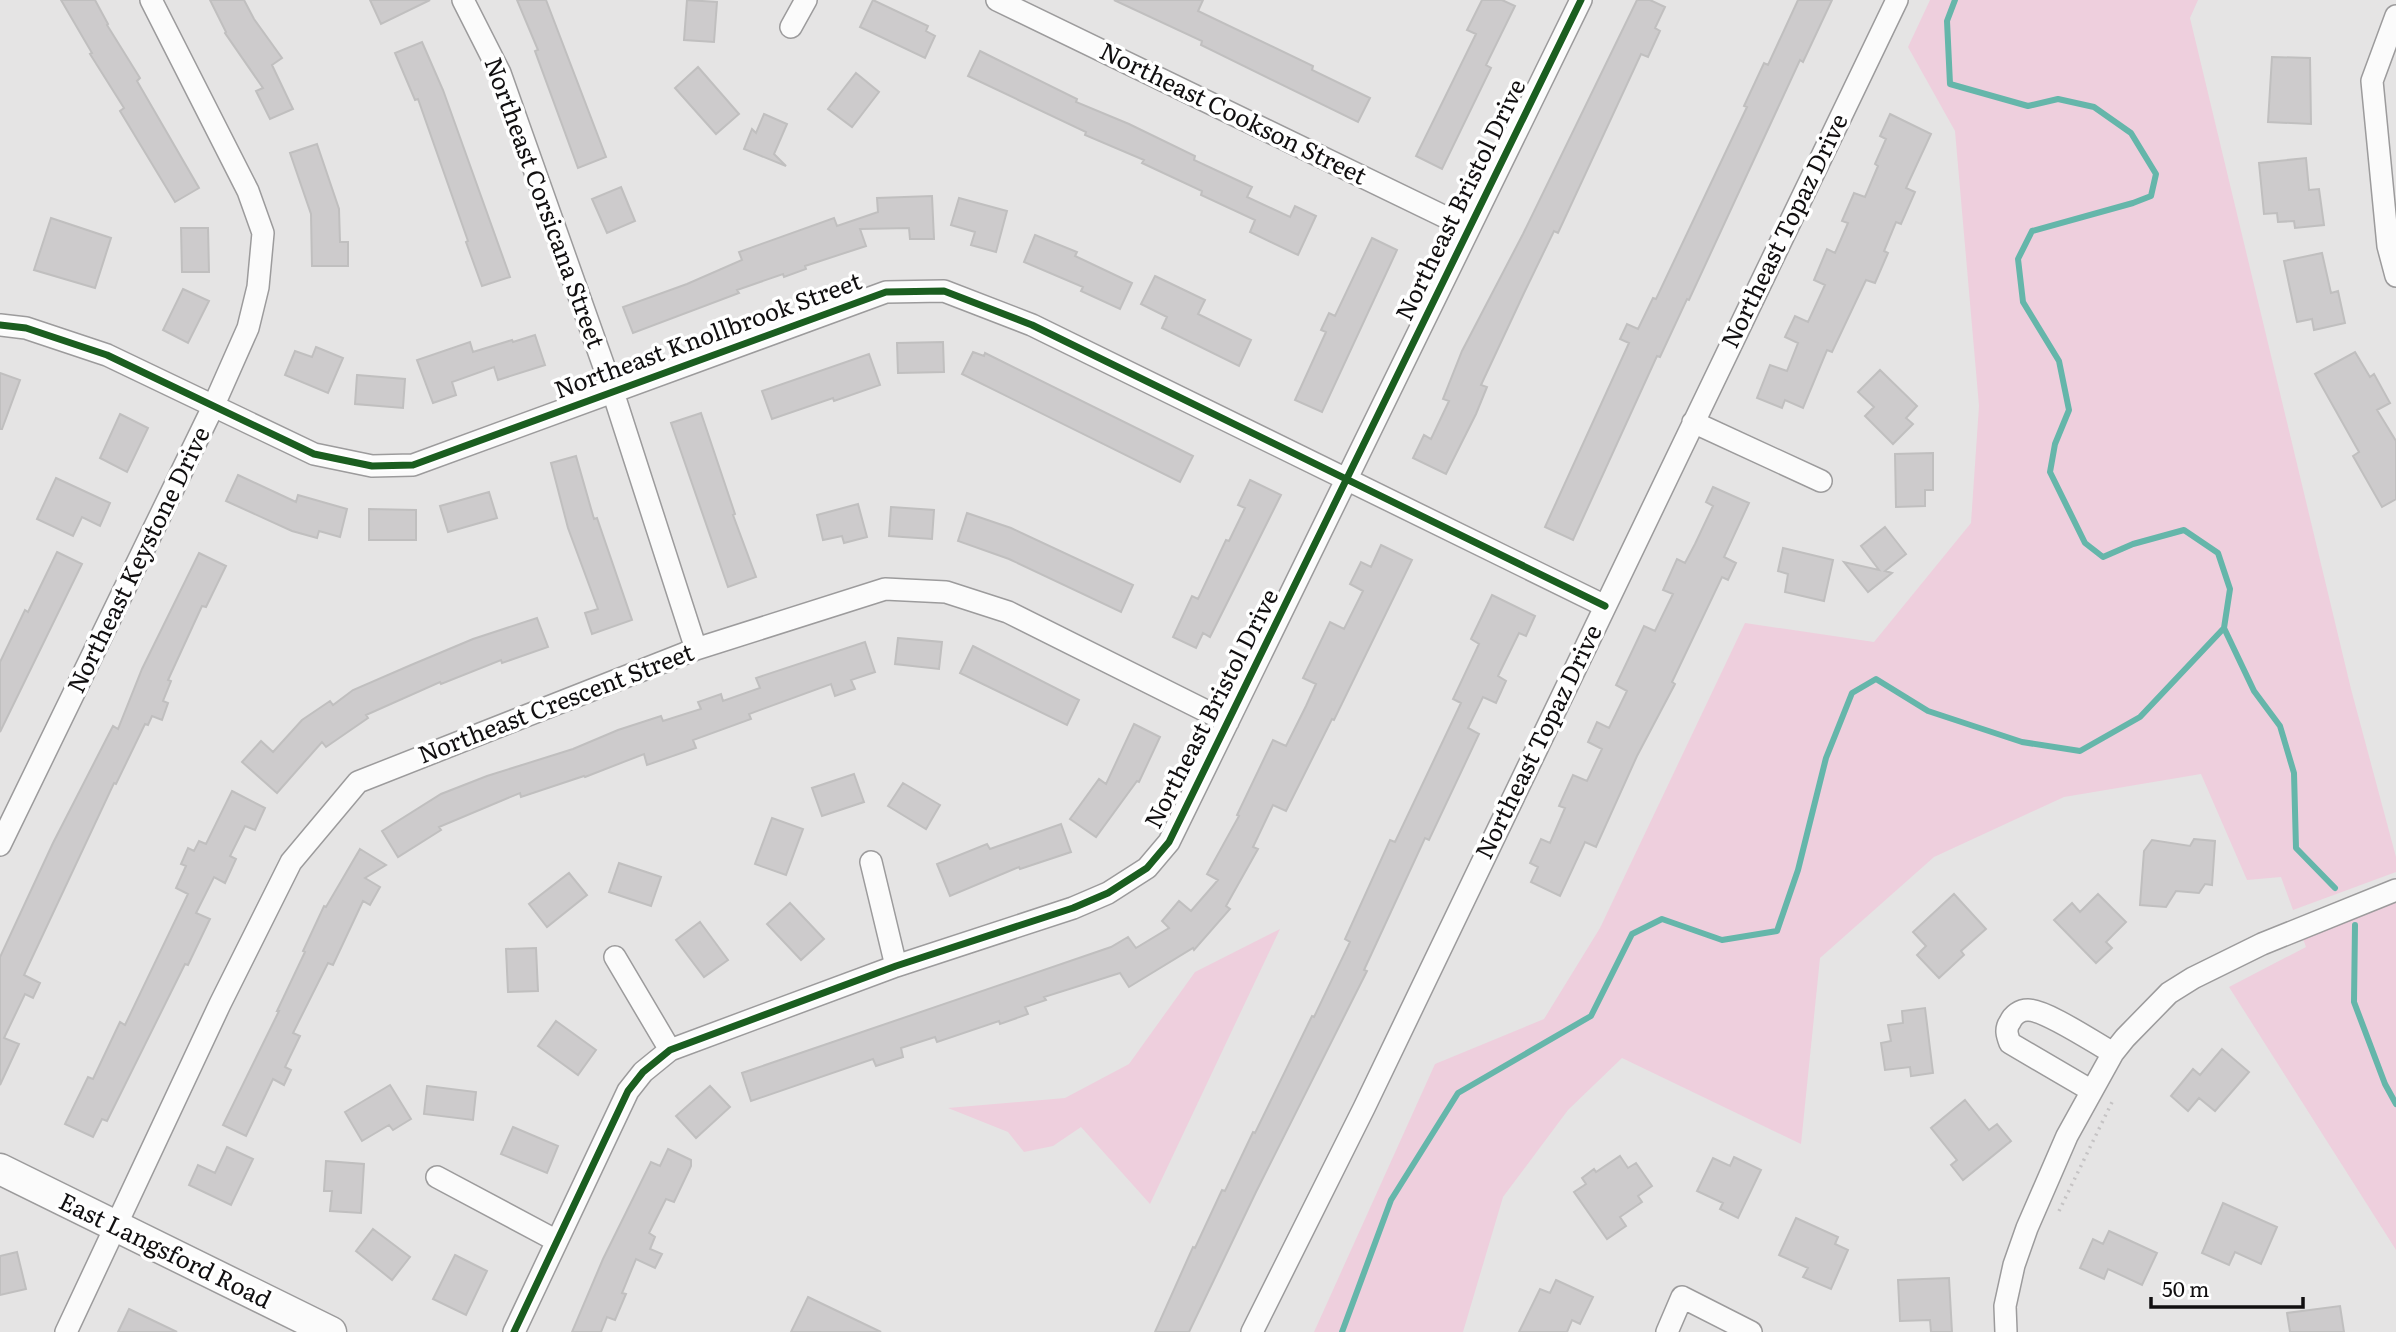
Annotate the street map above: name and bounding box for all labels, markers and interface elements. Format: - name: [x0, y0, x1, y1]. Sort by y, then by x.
- street label: Northeast Cookson Street: [1095, 32, 1374, 192]
- street label: Northeast Corsicana Street: [477, 52, 615, 353]
- street label: Northeast Bristol Drive: [1385, 72, 1532, 326]
- street label: Northeast Topaz Drive: [1711, 107, 1855, 353]
- street label: Northeast Knollbrook Street: [549, 262, 866, 406]
- street label: Northeast Keystone Drive: [57, 420, 217, 698]
- street label: Northeast Bristol Drive: [1134, 582, 1285, 834]
- street label: Northeast Topaz Drive: [1465, 618, 1609, 864]
- street label: Northeast Crescent Street: [412, 633, 698, 770]
- street label: East Langsford Road: [54, 1182, 278, 1316]
- scale bar: [2151, 1266, 2303, 1310]
- text: 50 m: [2162, 1272, 2209, 1303]

